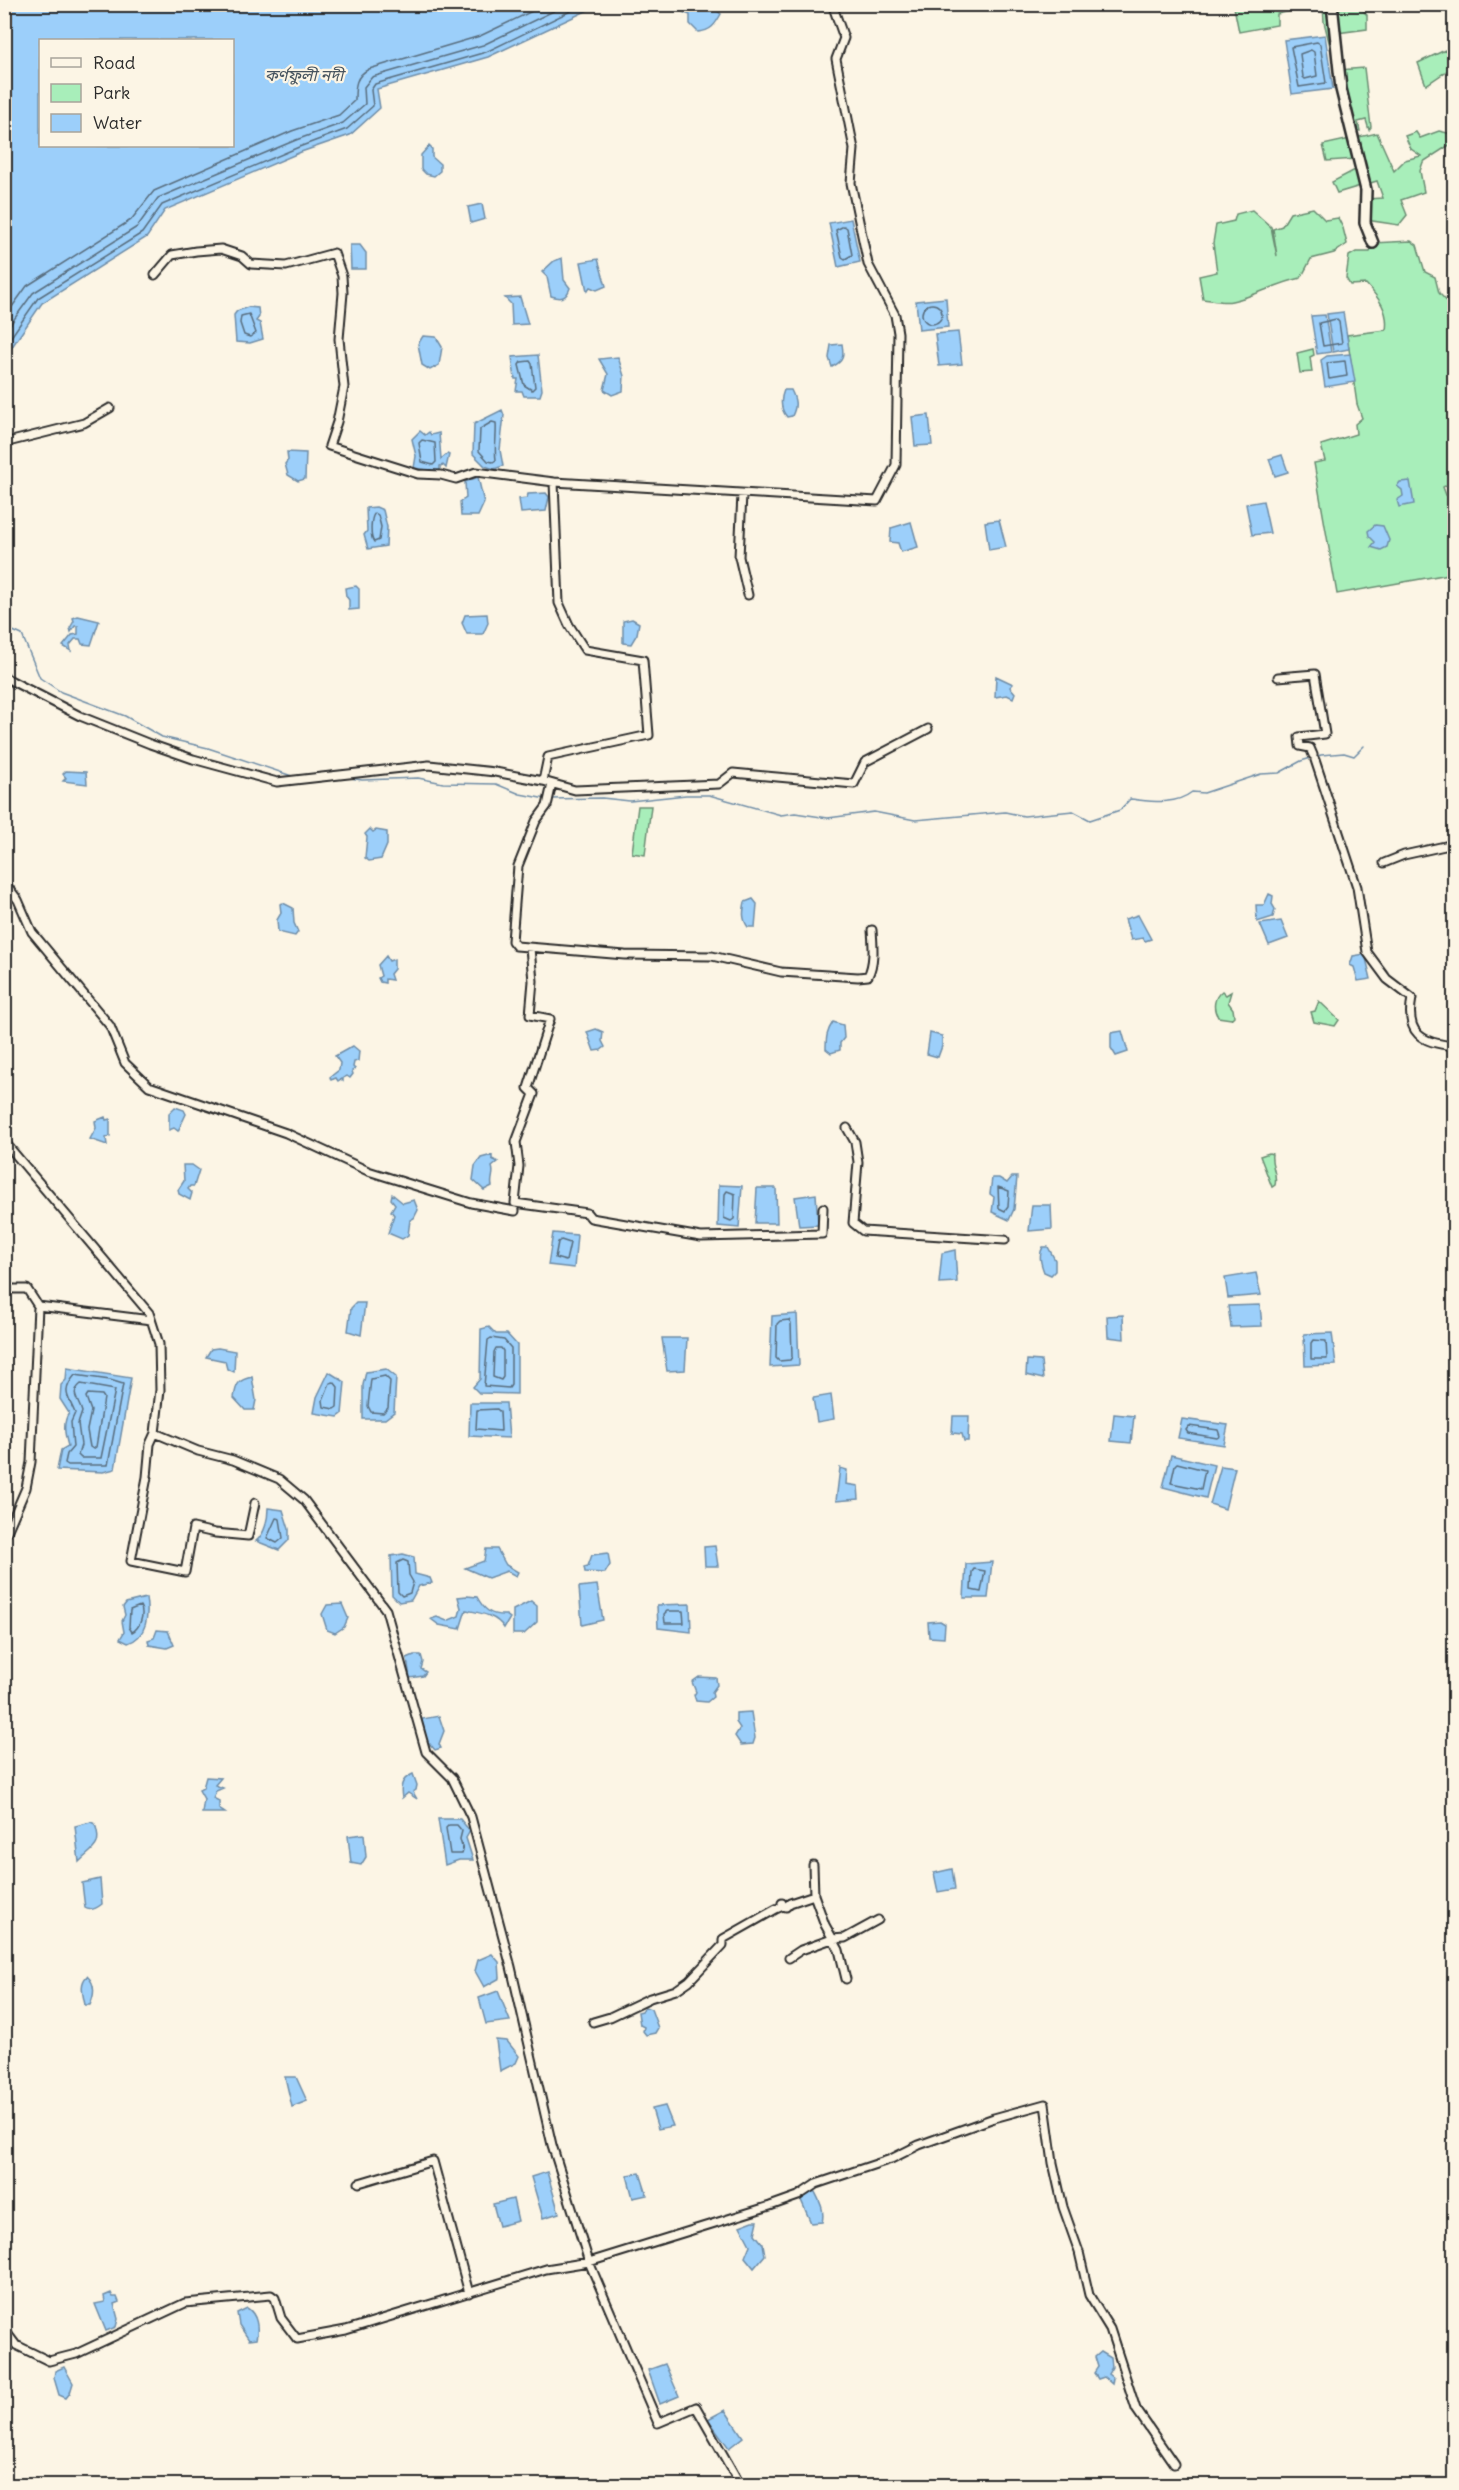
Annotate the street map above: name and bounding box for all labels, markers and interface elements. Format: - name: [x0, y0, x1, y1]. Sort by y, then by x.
- legend: [39, 39, 234, 147]
- text: Road: [93, 51, 136, 74]
- water label: কর্ণফুলী নদী: [265, 65, 346, 85]
- text: Park: [93, 81, 130, 104]
- text: Water: [93, 111, 143, 134]

